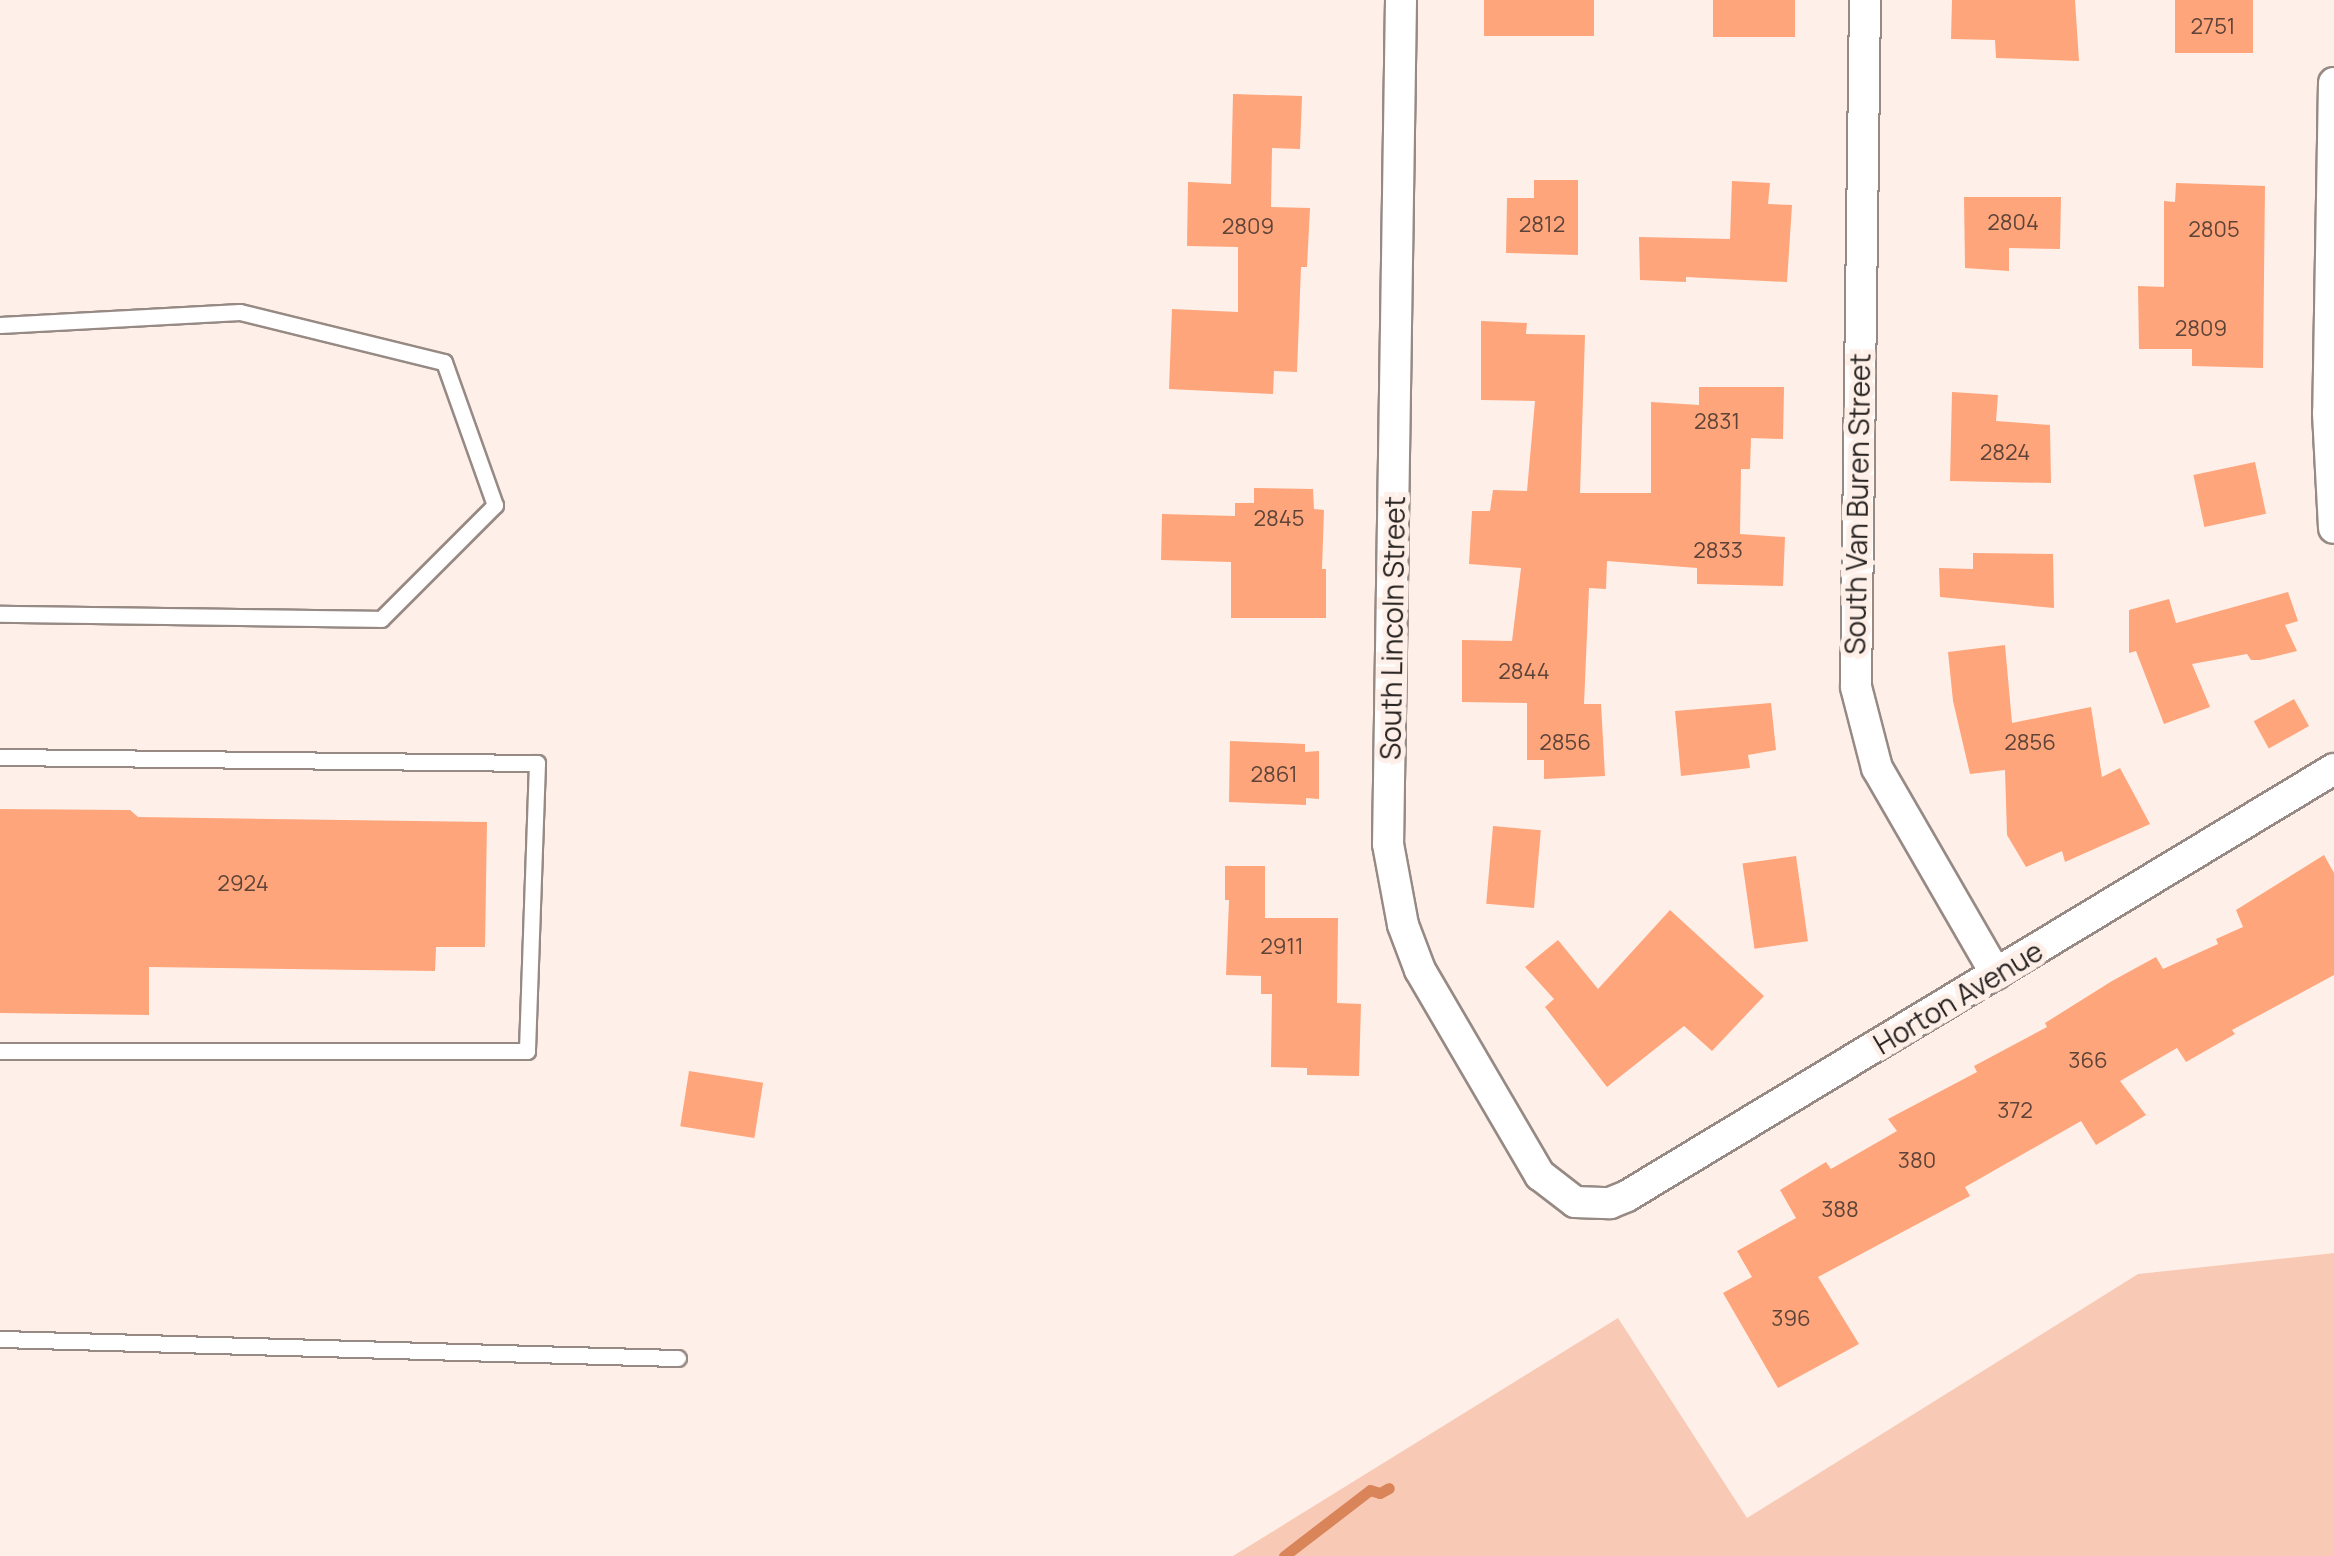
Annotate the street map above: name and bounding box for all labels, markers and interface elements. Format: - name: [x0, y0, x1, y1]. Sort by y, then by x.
- house number: 2751: [2191, 14, 2235, 40]
- house number: 2804: [1987, 210, 2039, 236]
- house number: 2812: [1519, 212, 1565, 238]
- house number: 2809: [1222, 214, 1274, 240]
- house number: 2805: [2188, 217, 2240, 243]
- house number: 2809: [2175, 316, 2227, 342]
- street label: South Van Buren Street: [1838, 353, 1876, 655]
- house number: 2831: [1694, 409, 1740, 435]
- house number: 2824: [1980, 440, 2030, 466]
- street label: South Lincoln Street: [1373, 496, 1411, 760]
- house number: 2845: [1254, 506, 1304, 532]
- house number: 2833: [1693, 538, 1743, 564]
- house number: 2844: [1498, 659, 1550, 685]
- house number: 2856: [1539, 730, 1591, 756]
- house number: 2856: [2004, 730, 2056, 756]
- house number: 2861: [1250, 762, 1298, 788]
- house number: 2924: [217, 871, 269, 897]
- street label: Horton Avenue: [1867, 933, 2049, 1061]
- house number: 2911: [1260, 934, 1304, 960]
- house number: 366: [2068, 1048, 2108, 1074]
- house number: 372: [1997, 1098, 2033, 1124]
- house number: 380: [1898, 1148, 1936, 1174]
- house number: 388: [1821, 1197, 1859, 1223]
- house number: 396: [1771, 1306, 1811, 1332]

